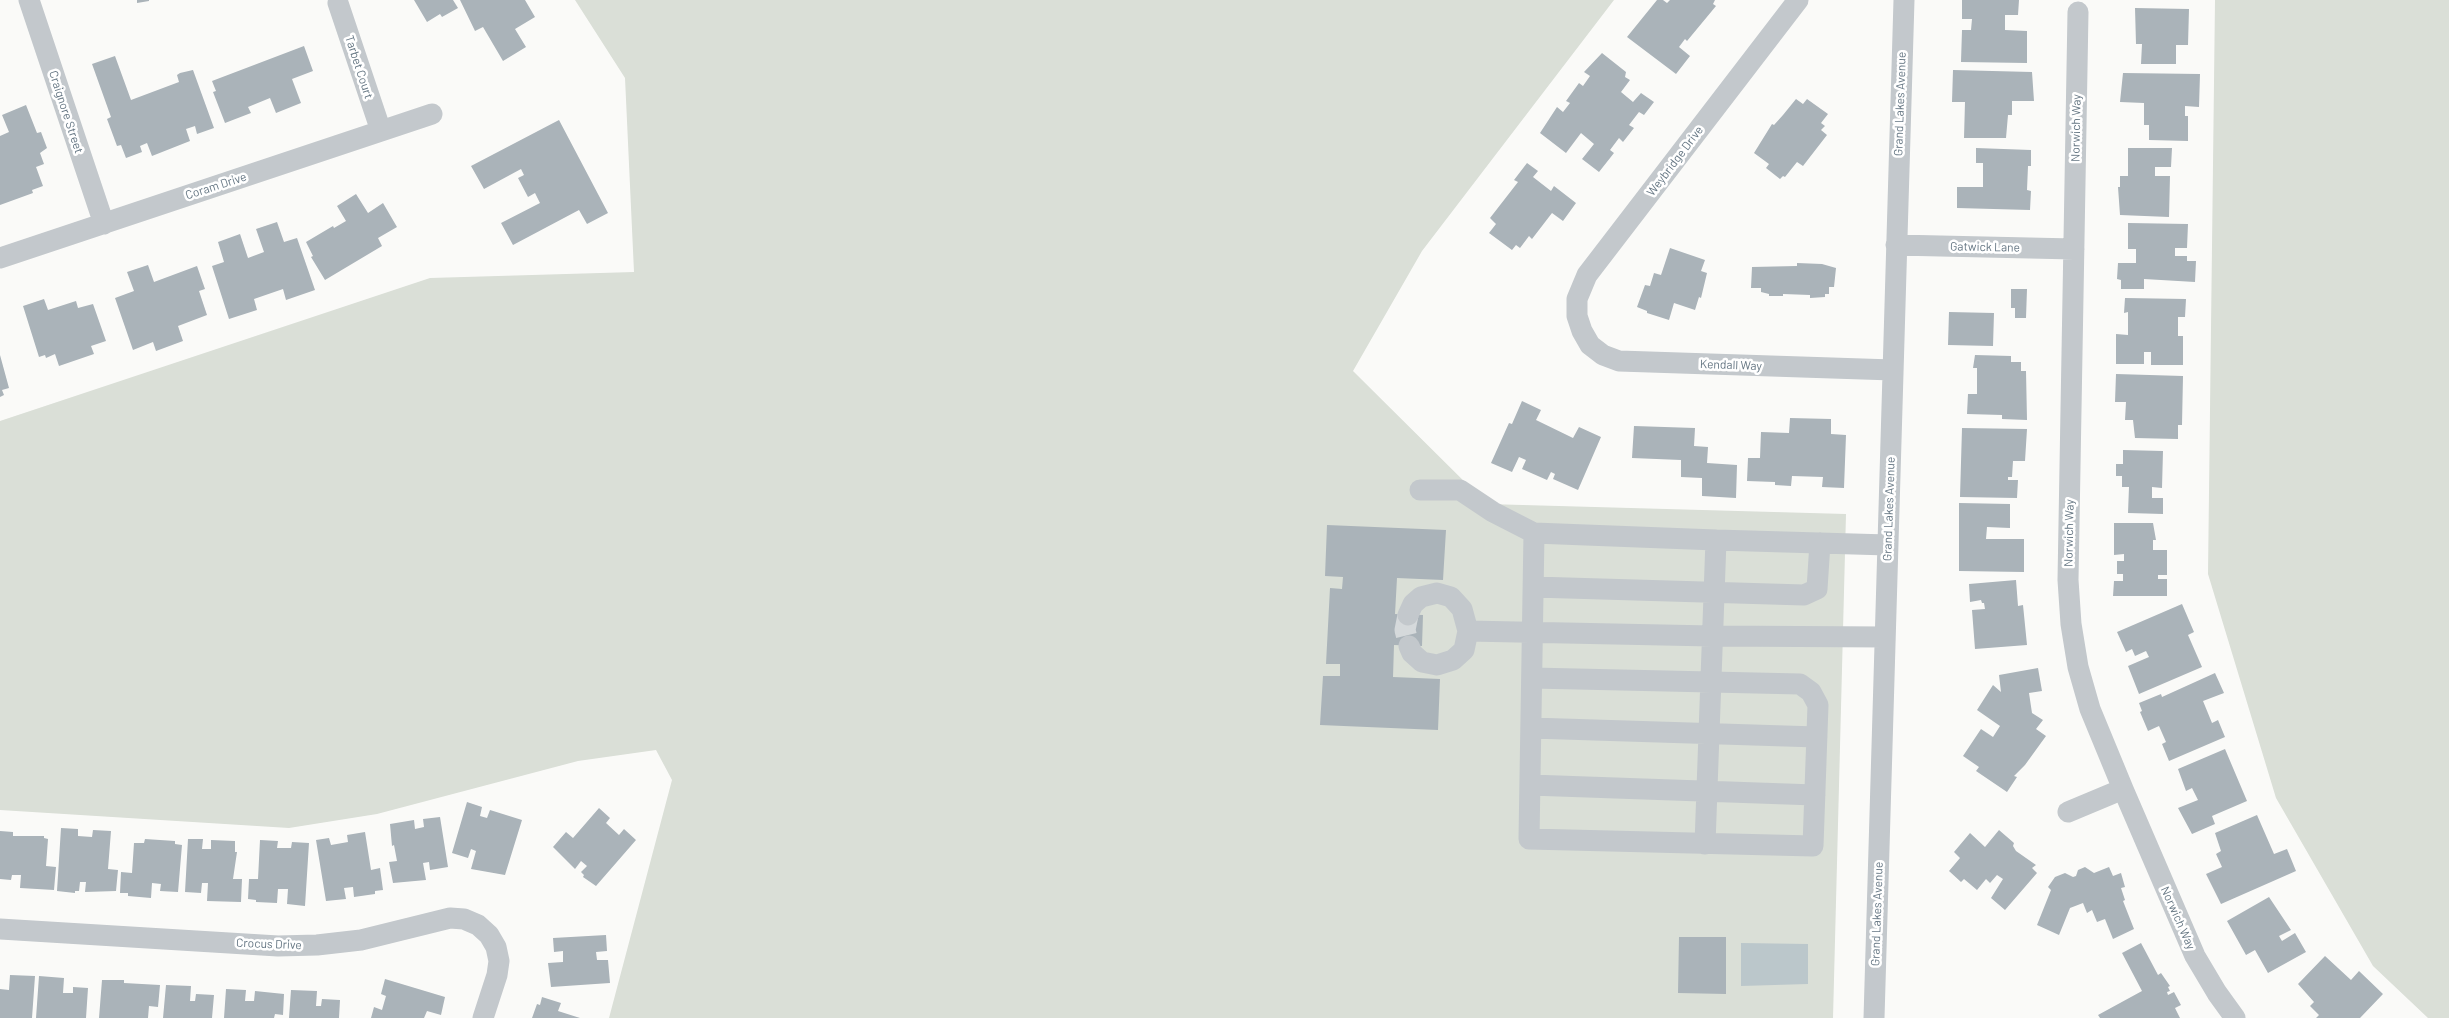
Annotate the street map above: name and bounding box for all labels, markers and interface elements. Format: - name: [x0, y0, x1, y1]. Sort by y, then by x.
- street label: Tarbet Court: [342, 33, 376, 101]
- street label: Grand Lakes Avenue: [1891, 52, 1909, 156]
- street label: Craignore Street: [46, 69, 86, 155]
- street label: Norwich Way: [2068, 94, 2084, 162]
- street label: Weybridge Drive: [1644, 123, 1706, 199]
- street label: Coram Drive: [184, 169, 248, 203]
- street label: Gatwick Lane: [1950, 239, 2020, 255]
- street label: Kendall Way: [1700, 357, 1762, 373]
- street label: Grand Lakes Avenue: [1880, 457, 1898, 561]
- street label: Norwich Way: [2061, 499, 2077, 567]
- street label: Grand Lakes Avenue: [1868, 862, 1886, 966]
- street label: Norwich Way: [2158, 884, 2198, 952]
- street label: Crocus Drive: [236, 936, 302, 952]

